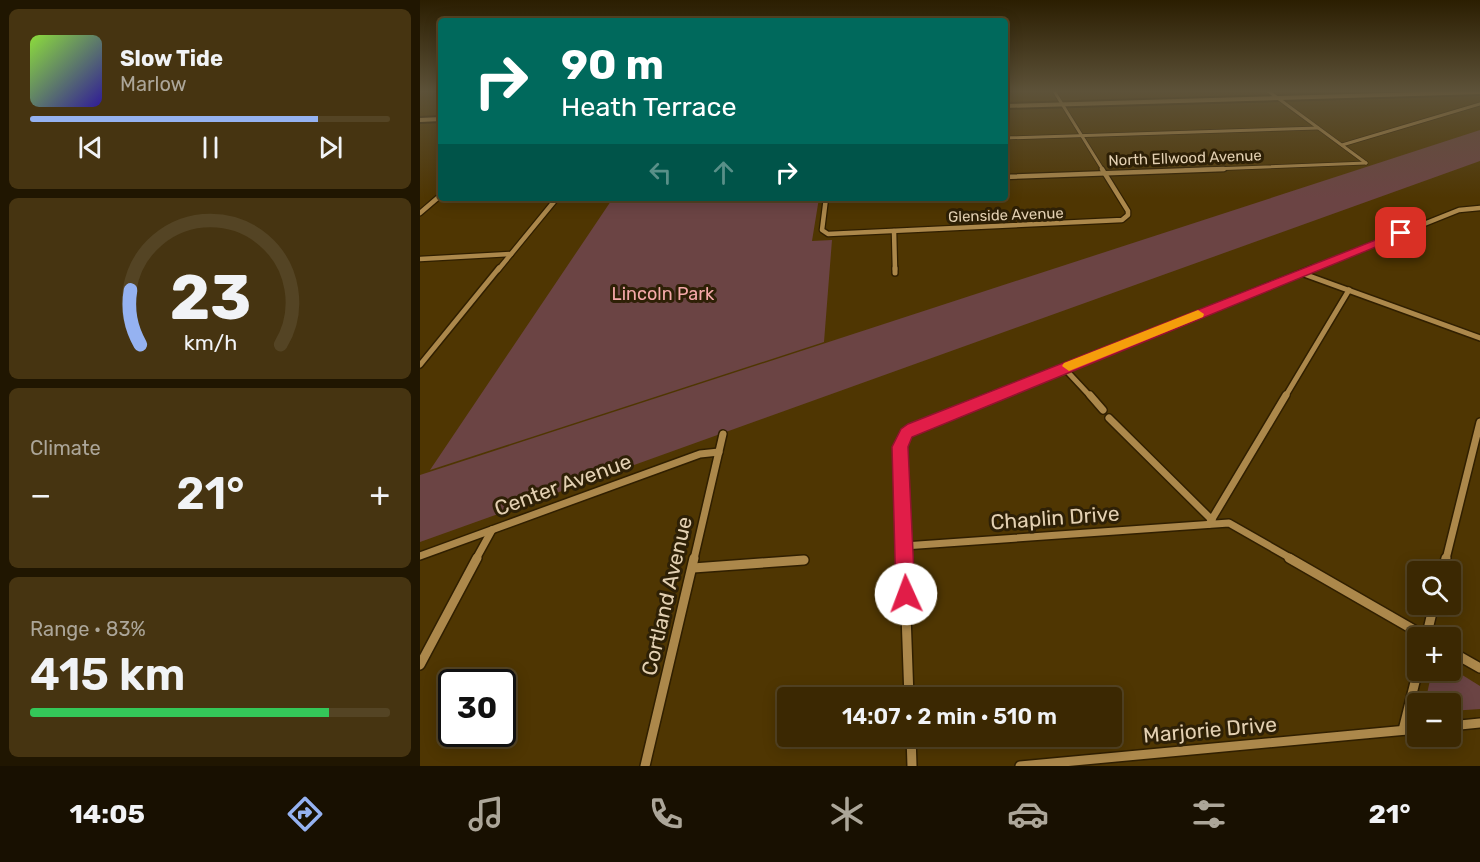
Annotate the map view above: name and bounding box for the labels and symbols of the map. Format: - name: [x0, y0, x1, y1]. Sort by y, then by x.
- street label: North Ellwood Avenue: [1108, 146, 1262, 170]
- street label: Glenside Avenue: [948, 204, 1064, 226]
- pin: [1375, 207, 1426, 258]
- park label: Lincoln Park: [612, 283, 715, 305]
- street label: Center Avenue: [491, 448, 635, 521]
- street label: Chaplin Drive: [990, 501, 1120, 534]
- street label: Cortland Avenue: [636, 514, 697, 678]
- position arrow: [874, 562, 938, 626]
- speed limit sign: 30: [438, 669, 516, 747]
- street label: Marjorie Drive: [1142, 711, 1278, 748]

